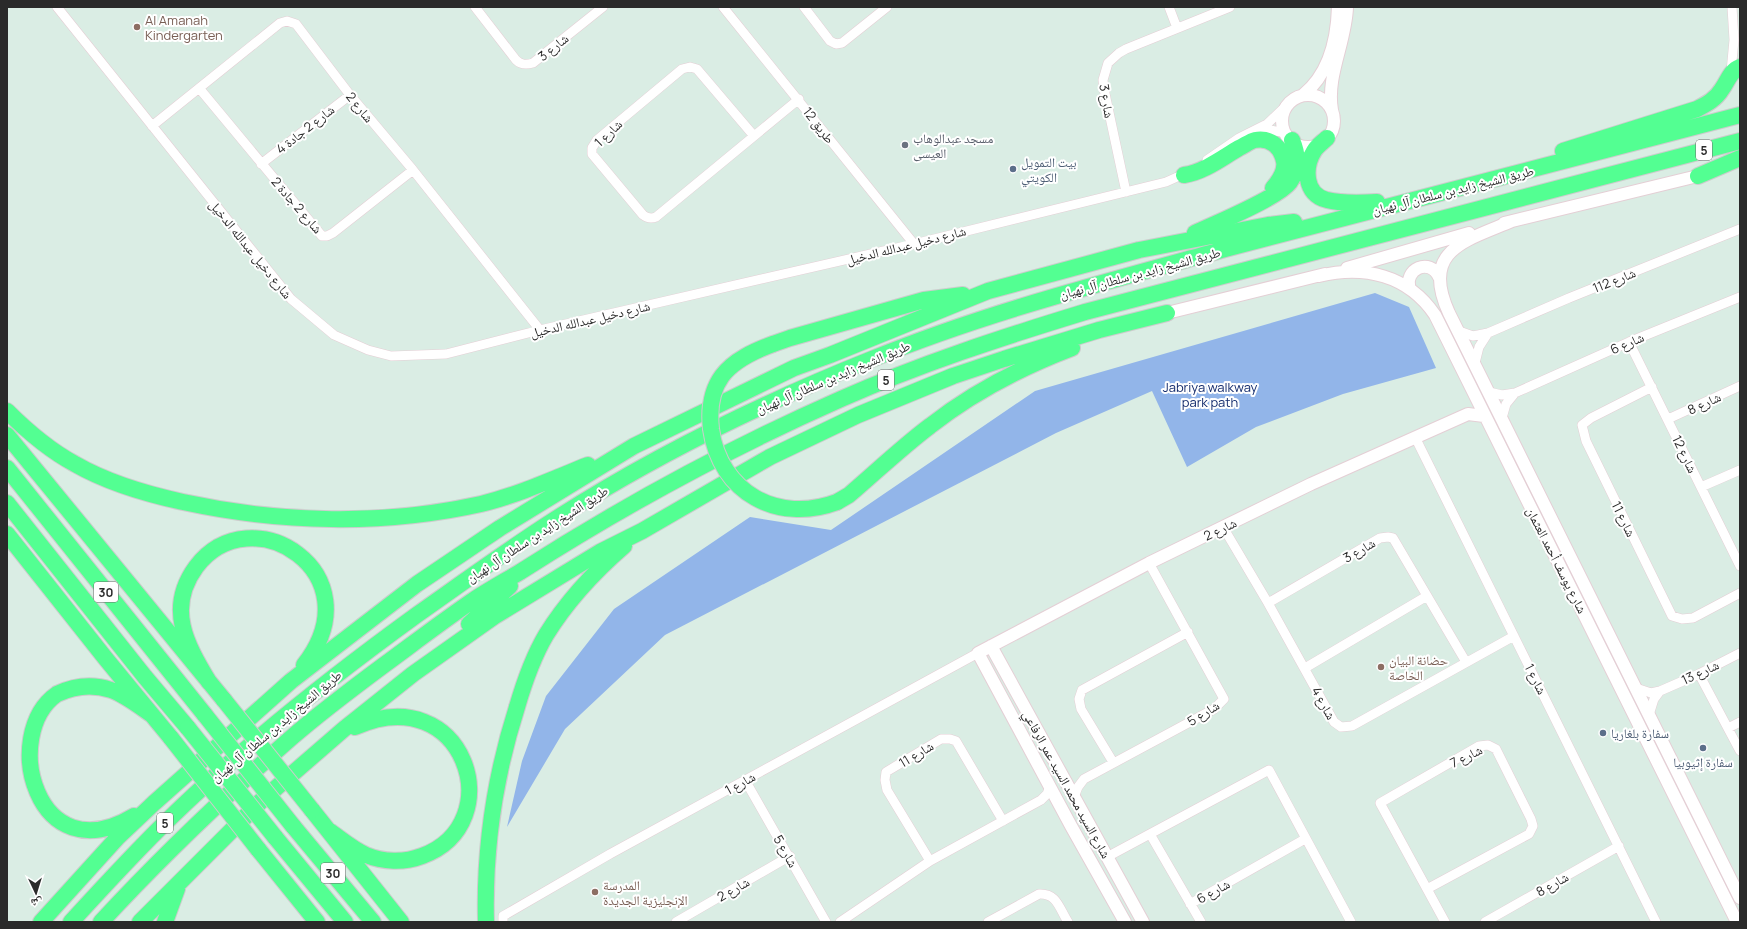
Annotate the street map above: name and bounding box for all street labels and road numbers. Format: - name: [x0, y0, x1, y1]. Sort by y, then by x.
- street label: شارع 3: [534, 29, 573, 66]
- street label: شارع 3: [1094, 83, 1119, 120]
- street label: شارع 2: [341, 88, 378, 127]
- street label: شارع 2 جادة 4: [272, 100, 339, 158]
- street label: طريق 12: [799, 103, 839, 147]
- street label: شارع 1: [590, 115, 627, 151]
- road number: 5: [1696, 140, 1712, 160]
- street label: طريق الشيخ زايد بن سلطان آل نهيان: [1370, 161, 1536, 220]
- street label: شارع 2 جادة 2: [267, 173, 327, 238]
- street label: شارع دخيل عبدالله الدخيل: [205, 196, 297, 303]
- street label: شارع دخيل عبدالله الدخيل: [844, 221, 968, 270]
- street label: طريق الشيخ زايد بن سلطان آل نهيان: [1058, 243, 1223, 304]
- street label: شارع 112: [1590, 263, 1639, 298]
- street label: شارع دخيل عبدالله الدخيل: [528, 296, 652, 343]
- street label: شارع 6: [1607, 328, 1647, 359]
- street label: طريق الشيخ زايد بن سلطان آل نهيان: [753, 336, 913, 419]
- road number: 5: [878, 370, 894, 390]
- street label: شارع 8: [1684, 387, 1724, 419]
- street label: شارع 12: [1667, 432, 1702, 476]
- street label: طريق الشيخ زايد بن سلطان آل نهيان: [463, 481, 612, 588]
- street label: شارع 11: [1607, 498, 1640, 540]
- street label: شارع يوسف أحمد العثمان: [1521, 504, 1592, 617]
- street label: شارع 2: [1200, 513, 1240, 546]
- street label: شارع 3: [1340, 534, 1379, 567]
- road number: 30: [94, 582, 118, 602]
- street label: شارع 13: [1678, 655, 1722, 689]
- street label: شارع 1: [1520, 660, 1551, 698]
- street label: طريق الشيخ زايد بن سلطان آل نهيان: [207, 666, 346, 787]
- street label: شارع 4: [1307, 683, 1340, 723]
- street label: شارع 5: [1183, 696, 1223, 731]
- street label: شارع السيد محمد السيد عمر الرفاعي: [1017, 707, 1115, 863]
- street label: شارع 11: [895, 737, 937, 772]
- street label: شارع 7: [1447, 740, 1486, 772]
- street label: شارع 1: [721, 767, 759, 800]
- road number: 5: [157, 813, 173, 833]
- street label: شارع 5: [769, 831, 803, 871]
- road number: 30: [321, 863, 345, 883]
- street label: شارع 8: [1532, 867, 1572, 901]
- street label: شارع 2: [713, 873, 753, 906]
- street label: شارع 6: [1193, 875, 1233, 908]

